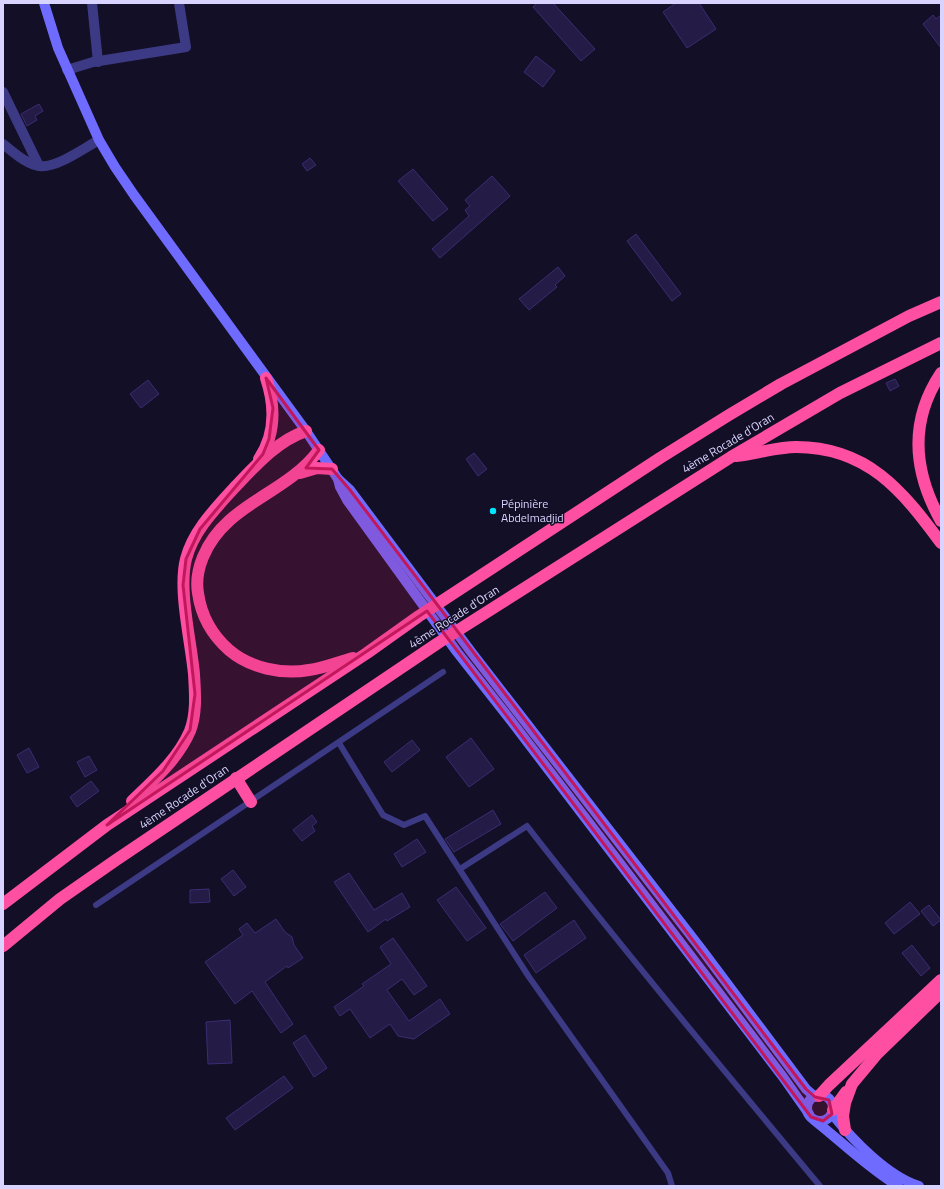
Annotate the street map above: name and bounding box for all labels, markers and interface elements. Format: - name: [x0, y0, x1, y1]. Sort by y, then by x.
- street label: 4ème Rocade d'Oran: [678, 407, 778, 478]
- place label: Pépinière Abdelmadjid: [501, 494, 564, 527]
- marker: Pépinière Abdelmadjid: [488, 506, 498, 516]
- street label: 4ème Rocade d'Oran: [405, 580, 503, 653]
- street label: 4ème Rocade d'Oran: [135, 759, 232, 834]

